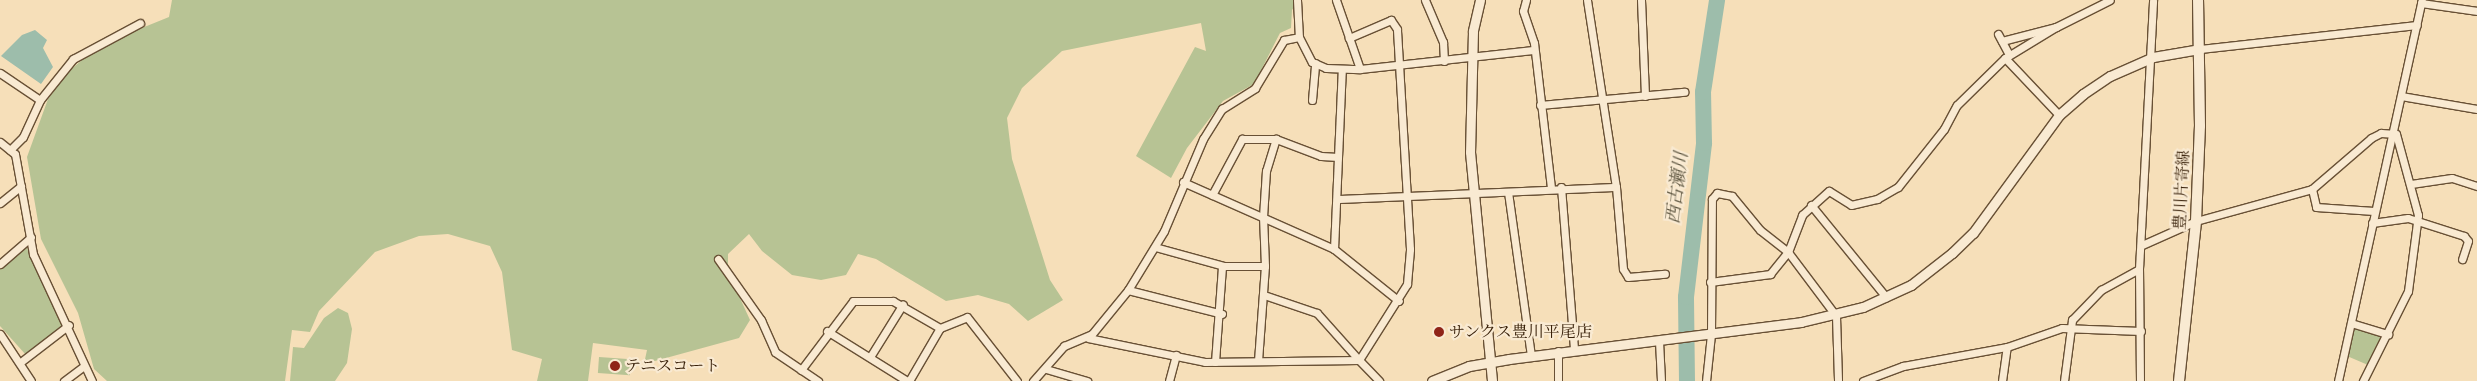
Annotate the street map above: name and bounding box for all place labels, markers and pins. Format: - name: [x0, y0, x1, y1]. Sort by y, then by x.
- place label: サンクス豊川平尾店: [1449, 322, 1593, 342]
- marker: サンクス豊川平尾店: [1433, 326, 1445, 338]
- place label: テニスコート: [625, 356, 721, 376]
- marker: テニスコート: [609, 360, 621, 372]

